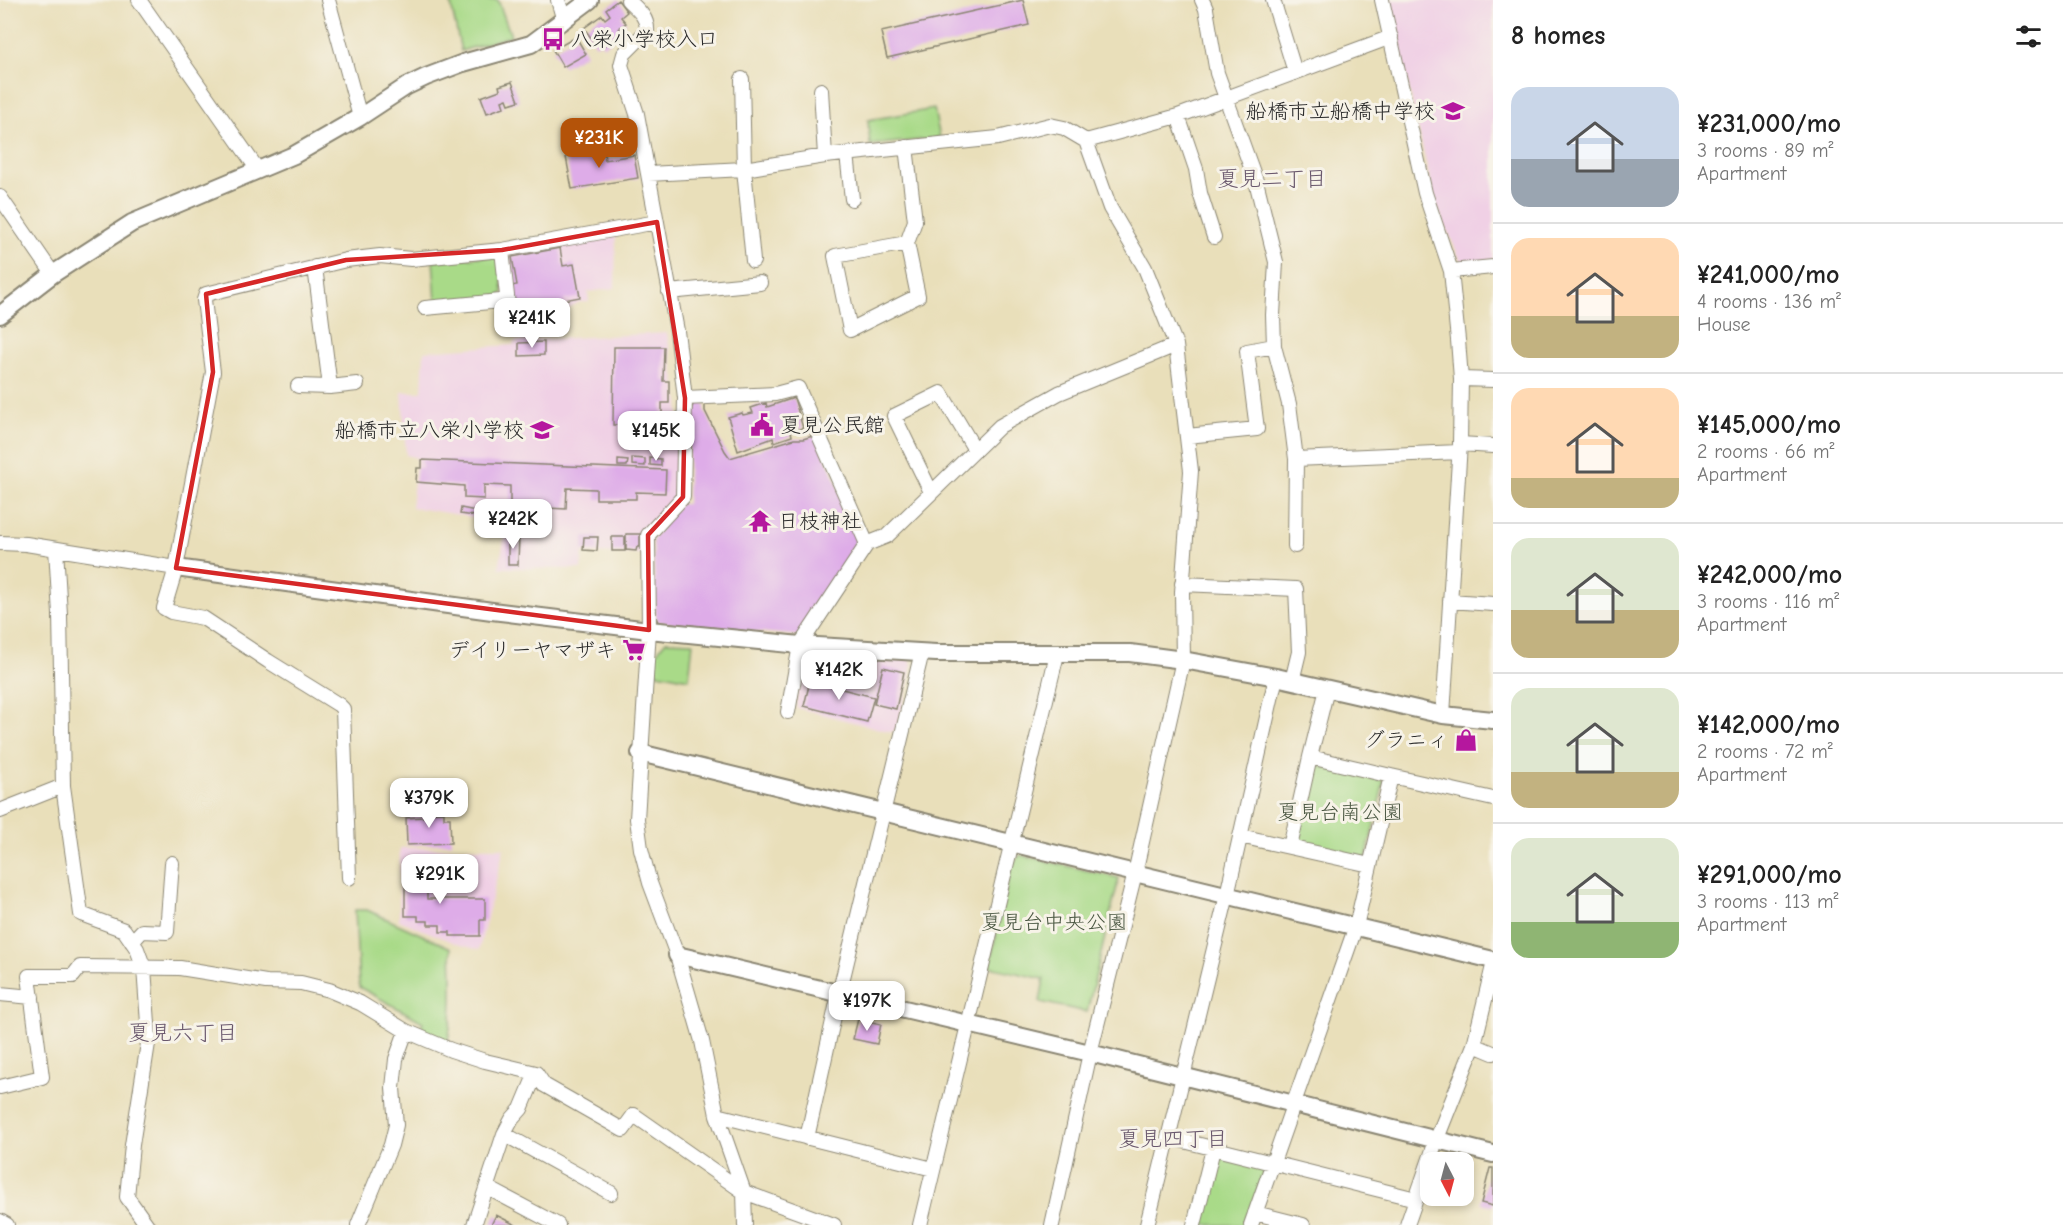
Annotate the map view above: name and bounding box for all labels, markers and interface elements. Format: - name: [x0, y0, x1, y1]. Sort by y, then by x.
- icon: filters: [2012, 20, 2045, 53]
- text: 8 homes: [1511, 21, 1605, 51]
- bus stop icon: 八栄小学校入口: [540, 26, 566, 52]
- place label: 八栄小学校入口: [571, 27, 718, 51]
- school or university icon: 船橋市立船橋中学校: [1440, 98, 1466, 124]
- place label: 船橋市立船橋中学校: [1246, 99, 1435, 123]
- text: ¥231,000/mo: [1697, 109, 1841, 139]
- icon: home: [1559, 111, 1631, 183]
- pin: ¥231K: [557, 118, 641, 169]
- text: ¥231K: [575, 126, 623, 149]
- text: 3 rooms · 89 m²: [1697, 139, 1833, 162]
- text: Apartment: [1697, 162, 1787, 185]
- district label: 夏見二丁目: [1217, 166, 1327, 192]
- text: ¥241,000/mo: [1697, 260, 1839, 290]
- icon: home: [1559, 262, 1631, 334]
- text: 4 rooms · 136 m²: [1697, 290, 1841, 313]
- pin: ¥241K: [490, 298, 574, 349]
- text: ¥241K: [508, 306, 556, 329]
- text: House: [1697, 313, 1751, 336]
- text: ¥145,000/mo: [1697, 410, 1841, 440]
- pin: ¥145K: [614, 411, 698, 462]
- public building icon: 夏見公民館: [749, 412, 775, 438]
- icon: home: [1559, 412, 1631, 484]
- place label: 夏見公民館: [780, 413, 885, 437]
- school or university icon: 船橋市立八栄小学校: [529, 417, 555, 443]
- place label: 船橋市立八栄小学校: [335, 418, 524, 442]
- text: ¥145K: [632, 419, 680, 442]
- text: 2 rooms · 66 m²: [1697, 440, 1835, 463]
- text: Apartment: [1697, 463, 1787, 486]
- pin: ¥242K: [471, 499, 555, 550]
- text: ¥242K: [488, 507, 538, 530]
- temple icon: 日枝神社: [747, 508, 773, 534]
- place label: 日枝神社: [778, 509, 862, 533]
- text: ¥242,000/mo: [1697, 560, 1842, 590]
- icon: home: [1559, 562, 1631, 634]
- text: 3 rooms · 116 m²: [1697, 590, 1839, 613]
- text: Apartment: [1697, 613, 1787, 636]
- supermarket icon: デイリーヤマザキ: [621, 637, 647, 663]
- place label: デイリーヤマザキ: [449, 638, 616, 662]
- pin: ¥142K: [797, 650, 881, 701]
- text: ¥142K: [815, 658, 863, 681]
- text: ¥142,000/mo: [1697, 710, 1840, 740]
- icon: home: [1559, 712, 1631, 784]
- shop icon: グラニィ: [1453, 727, 1479, 753]
- place label: グラニィ: [1364, 728, 1448, 752]
- text: 2 rooms · 72 m²: [1697, 740, 1833, 763]
- text: Apartment: [1697, 763, 1787, 786]
- pin: ¥379K: [387, 778, 471, 829]
- text: ¥379K: [404, 786, 454, 809]
- park label: 夏見台南公園: [1277, 800, 1403, 824]
- pin: ¥291K: [398, 854, 482, 905]
- text: ¥291,000/mo: [1697, 860, 1842, 890]
- text: ¥291K: [415, 862, 465, 885]
- icon: home: [1559, 862, 1631, 934]
- text: 3 rooms · 113 m²: [1697, 890, 1838, 913]
- park label: 夏見台中央公園: [981, 910, 1128, 934]
- text: Apartment: [1697, 913, 1787, 936]
- pin: ¥197K: [825, 981, 909, 1032]
- text: ¥197K: [843, 989, 891, 1012]
- district label: 夏見六丁目: [128, 1020, 238, 1046]
- district label: 夏見四丁目: [1118, 1126, 1228, 1152]
- north arrow: [1420, 1152, 1474, 1206]
- map controls: [1420, 1152, 1474, 1206]

